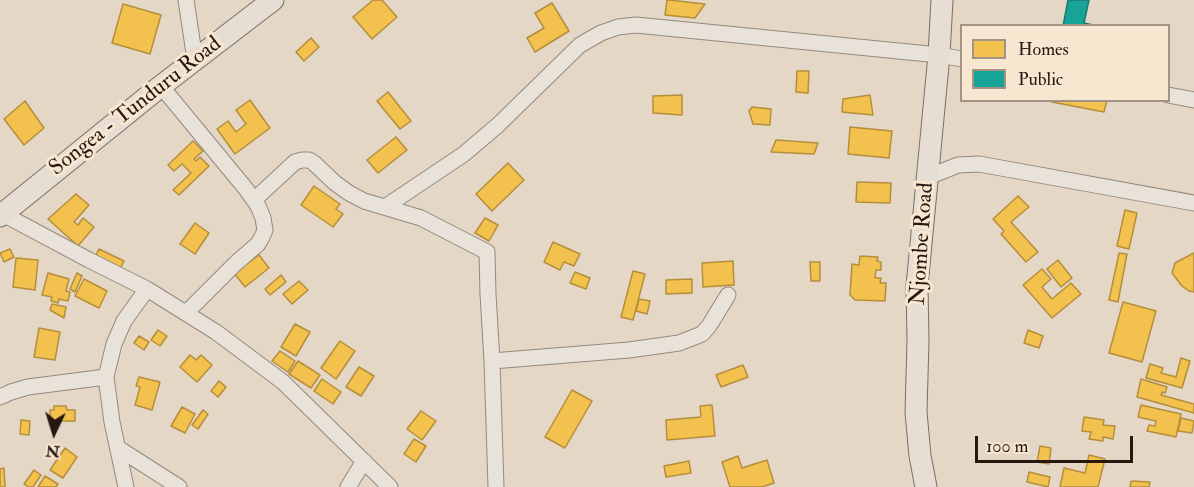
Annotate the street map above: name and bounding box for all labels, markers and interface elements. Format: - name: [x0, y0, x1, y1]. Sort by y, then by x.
- legend: [960, 24, 1170, 102]
- street label: Songea - Tunduru Road: [45, 32, 227, 182]
- text: Homes: [1018, 38, 1069, 61]
- text: Public: [1018, 68, 1063, 91]
- street label: Njombe Road: [906, 182, 940, 306]
- north arrow: [24, 403, 84, 463]
- scale bar: [978, 424, 1136, 462]
- text: 100 m: [986, 435, 1029, 458]
- text: N: [45, 440, 61, 461]

